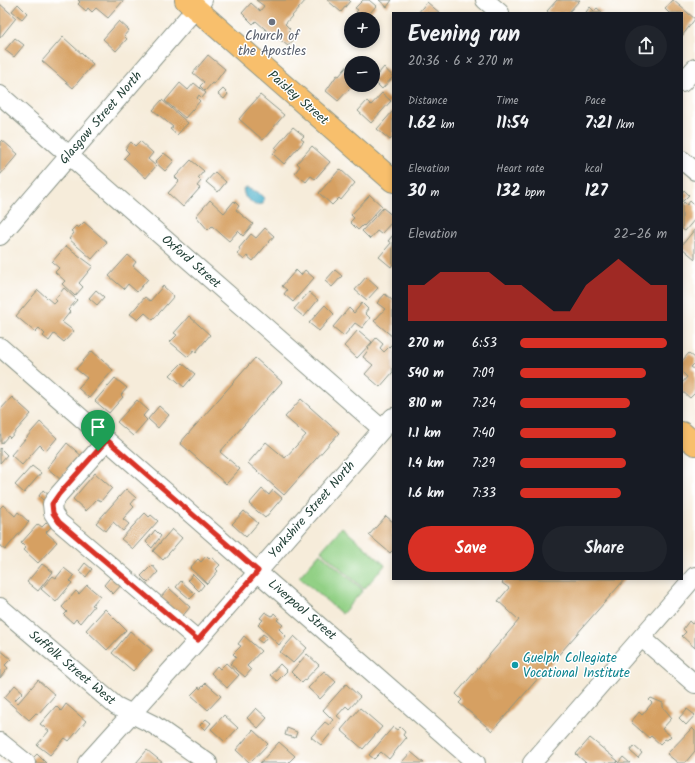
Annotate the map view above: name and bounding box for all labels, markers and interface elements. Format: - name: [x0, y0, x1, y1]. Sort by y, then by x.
- map controls: [344, 12, 380, 92]
- button: +: [344, 12, 380, 48]
- marker: Church of the Apostles: [267, 17, 277, 27]
- text: Evening run: [408, 18, 520, 53]
- button: share: [625, 25, 667, 67]
- place label: Church of the Apostles: [238, 26, 307, 62]
- text: 20:36 · 6 × 270 m: [408, 51, 513, 72]
- button: −: [344, 56, 380, 92]
- street label: Paisley Street: [263, 65, 334, 131]
- street label: Glasgow Street North: [54, 67, 148, 169]
- text: Distance: [408, 92, 448, 110]
- text: Time: [496, 92, 519, 110]
- text: Pace: [585, 92, 606, 110]
- text: 1.62: [408, 110, 436, 137]
- text: 11:54: [496, 110, 529, 137]
- text: 7:21: [585, 110, 612, 137]
- text: km: [436, 116, 455, 134]
- text: /km: [612, 116, 634, 134]
- text: Elevation: [408, 160, 450, 178]
- text: Heart rate: [496, 160, 544, 178]
- text: kcal: [585, 160, 603, 178]
- text: 30: [408, 178, 426, 205]
- text: 132: [496, 178, 521, 205]
- text: 127: [585, 178, 608, 205]
- text: m: [426, 184, 439, 202]
- text: bpm: [521, 184, 545, 202]
- text: Elevation: [408, 224, 457, 245]
- text: 22–26 m: [614, 224, 667, 245]
- street label: Oxford Street: [156, 230, 226, 295]
- text: 270 m: [408, 333, 444, 354]
- text: 6:53: [472, 333, 497, 354]
- text: 540 m: [408, 363, 444, 384]
- text: 7:09: [472, 363, 494, 384]
- text: 810 m: [408, 393, 442, 414]
- text: 7:24: [472, 393, 496, 414]
- pin: [81, 410, 115, 451]
- icon: arrive: [87, 416, 109, 438]
- text: 1.1 km: [408, 423, 441, 444]
- text: 7:40: [472, 423, 495, 444]
- text: 1.4 km: [408, 453, 444, 474]
- text: 7:29: [472, 453, 495, 474]
- street label: Yorkshire Street North: [263, 456, 361, 564]
- text: 1.6 km: [408, 483, 444, 504]
- text: 7:33: [472, 483, 496, 504]
- button: Save: [408, 526, 534, 572]
- button: Share: [542, 526, 667, 572]
- street label: Liverpool Street: [263, 574, 342, 647]
- street label: Suffolk Street West: [24, 625, 121, 711]
- place label: Guelph Collegiate Vocational Institute: [523, 648, 630, 684]
- marker: Guelph Collegiate Vocational Institute: [510, 660, 520, 670]

